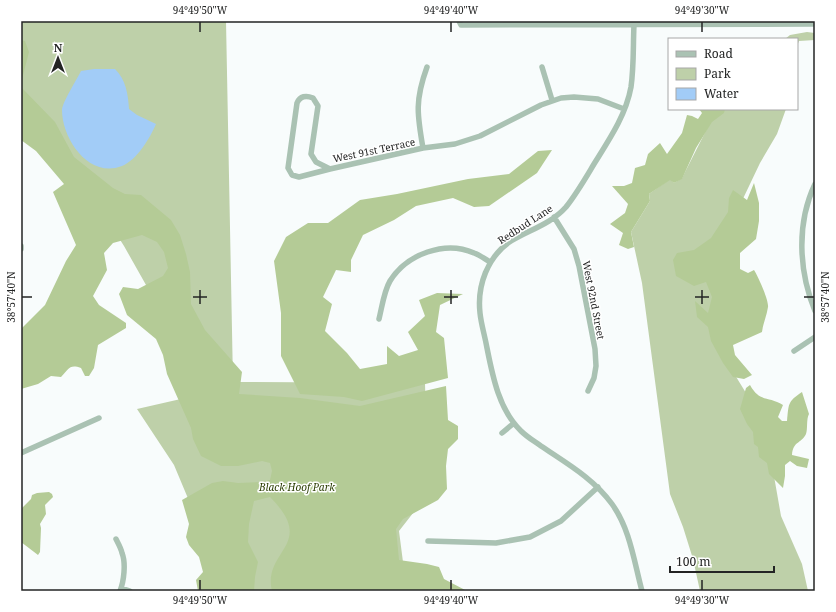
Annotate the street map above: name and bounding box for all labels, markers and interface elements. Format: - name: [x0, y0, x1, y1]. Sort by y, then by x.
- text: 94°49'50"W: [173, 3, 228, 17]
- text: 94°49'40"W: [424, 3, 479, 17]
- text: 94°49'30"W: [675, 3, 730, 17]
- north arrow: [38, 38, 78, 78]
- legend: [668, 38, 798, 110]
- text: N: [54, 40, 63, 55]
- text: Road: [704, 45, 734, 62]
- text: Park: [704, 65, 732, 82]
- text: Water: [704, 85, 739, 102]
- street label: West 91st Terrace: [332, 134, 416, 166]
- street label: Redbud Lane: [495, 201, 555, 247]
- street label: West 92nd Street: [579, 259, 609, 341]
- text: 38°57'40"N: [4, 271, 18, 323]
- text: 38°57'40"N: [818, 271, 832, 323]
- park label: Black Hoof Park: [258, 480, 335, 494]
- scale bar: [670, 548, 774, 574]
- text: 100 m: [676, 553, 711, 570]
- text: 94°49'50"W: [173, 593, 228, 607]
- text: 94°49'40"W: [424, 593, 479, 607]
- text: 94°49'30"W: [675, 593, 730, 607]

